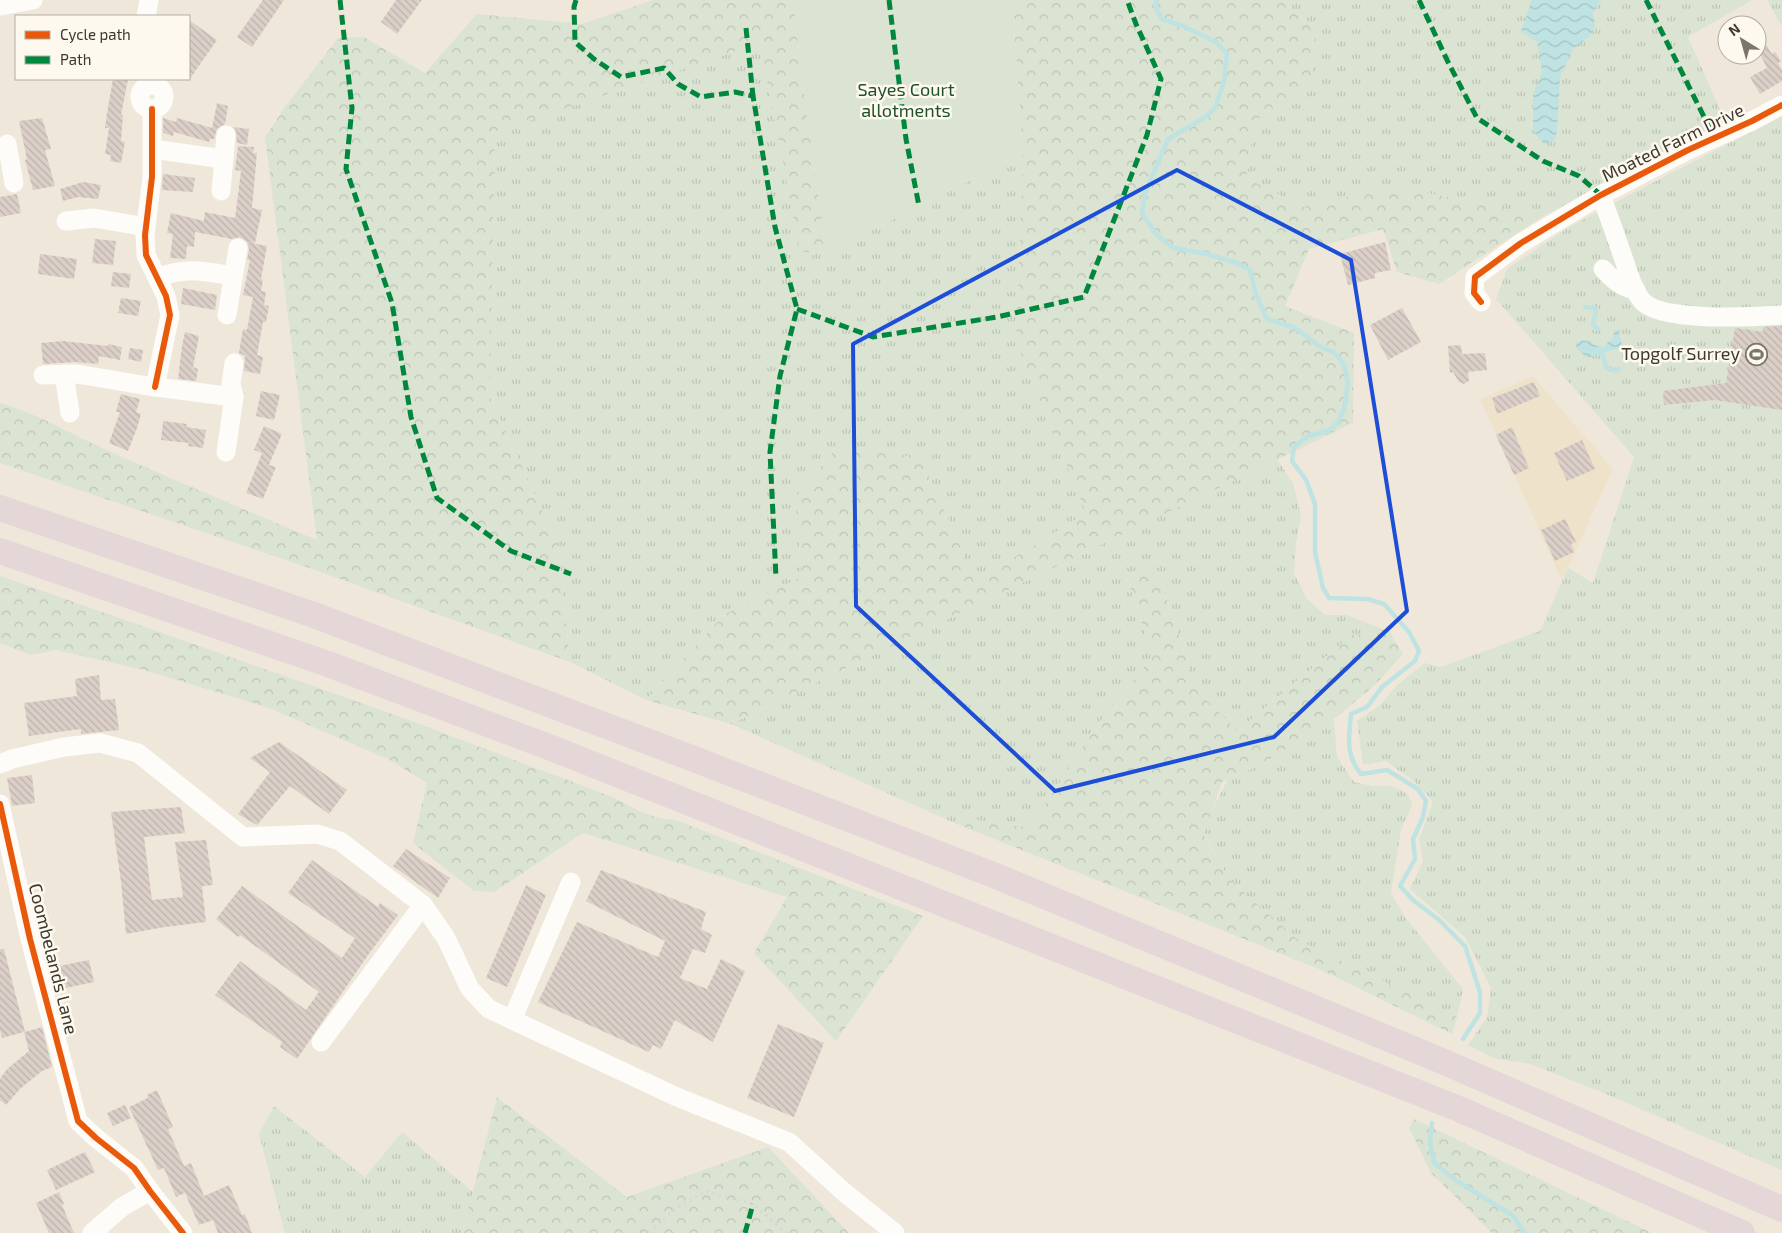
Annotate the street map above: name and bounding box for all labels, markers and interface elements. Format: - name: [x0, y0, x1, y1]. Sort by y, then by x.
- legend: [15, 15, 190, 80]
- north arrow: [1717, 15, 1767, 65]
- text: N: [1725, 19, 1743, 39]
- text: Cycle path: [60, 25, 131, 43]
- text: Path: [60, 50, 91, 68]
- park label: Sayes Court allotments: [857, 78, 955, 121]
- street label: Moated Farm Drive: [1598, 98, 1747, 186]
- place label: Topgolf Surrey: [1621, 342, 1740, 364]
- sports icon: Topgolf Surrey: [1744, 342, 1768, 366]
- street label: Coombelands Lane: [25, 881, 83, 1037]

